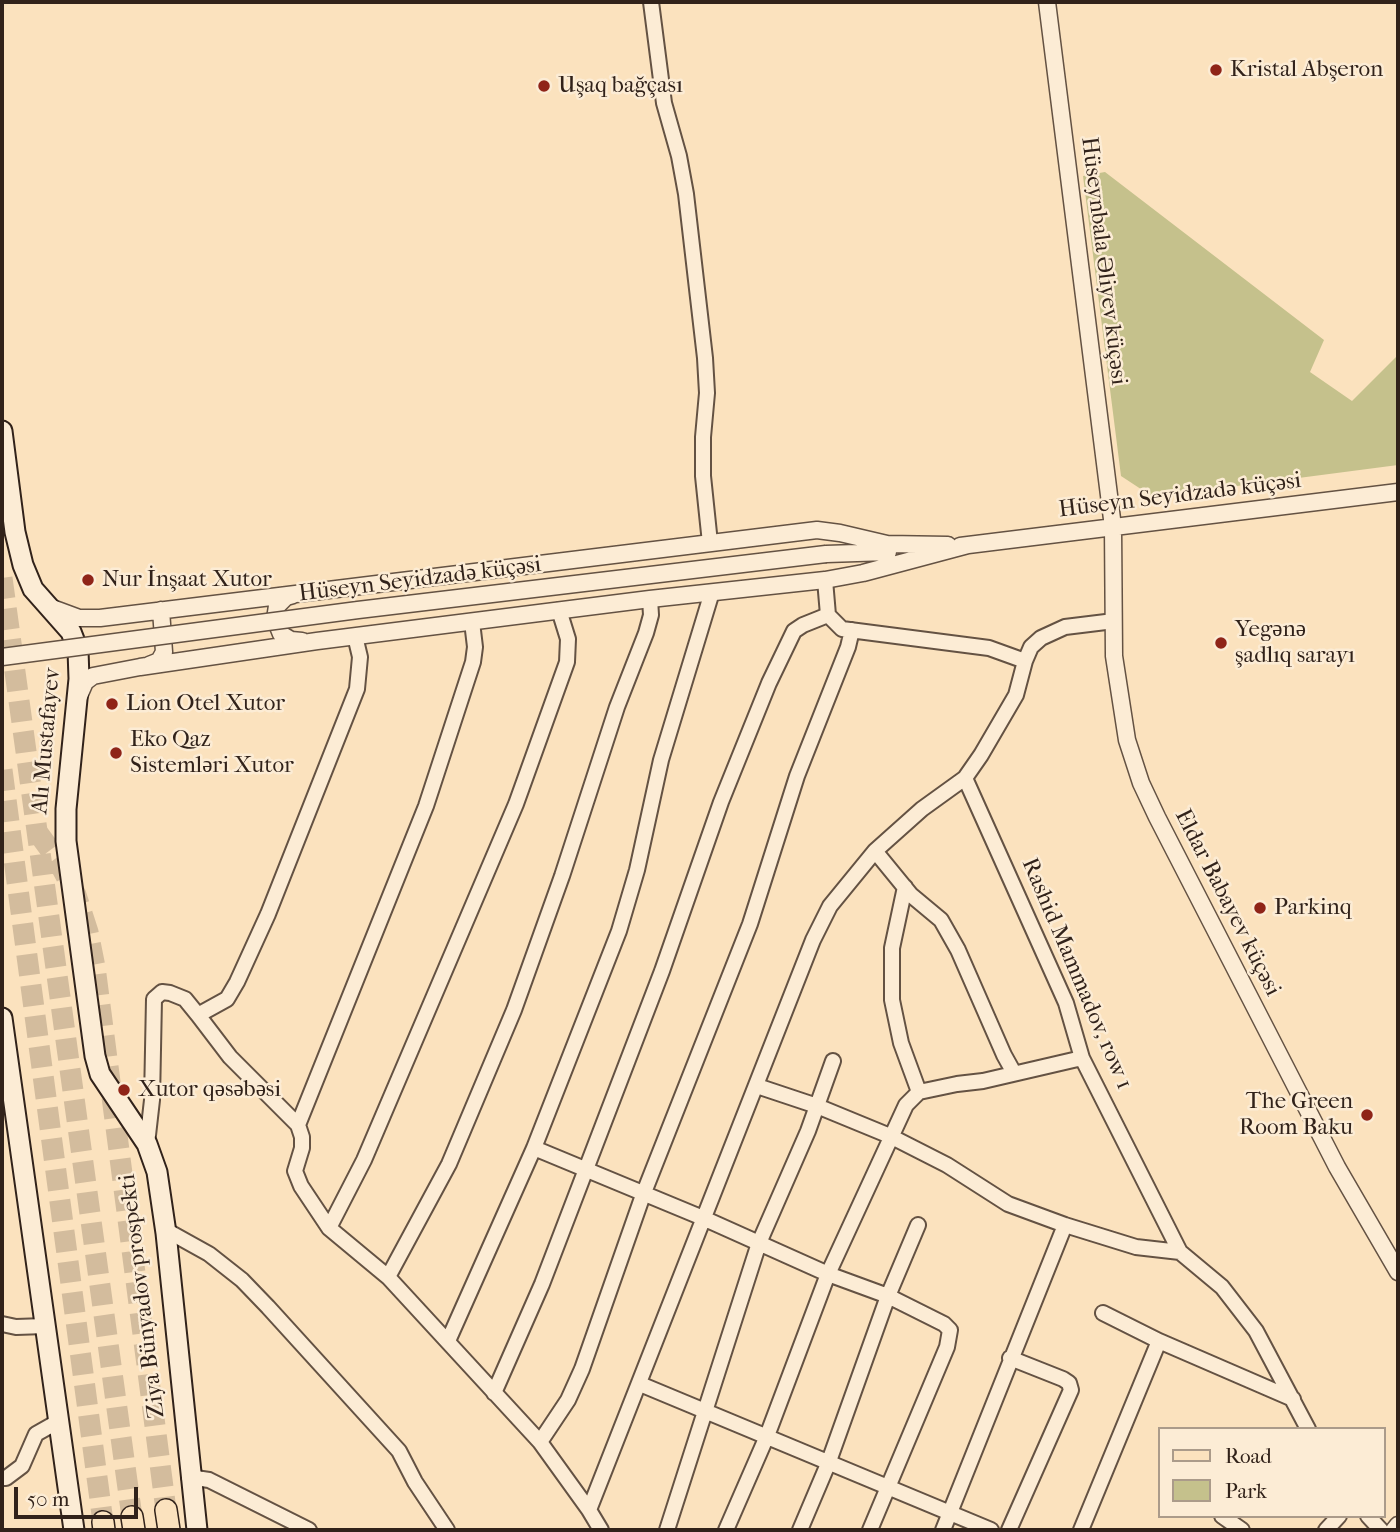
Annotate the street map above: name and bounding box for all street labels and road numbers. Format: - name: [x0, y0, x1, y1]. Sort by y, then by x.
- street label: Hüseynbala Əliyev küçəsi: [1074, 135, 1132, 387]
- street label: Hüseyn Seyidzadə küçəsi: [1057, 467, 1303, 525]
- street label: Hüseyn Seyidzadə küçəsi: [297, 551, 543, 609]
- street label: Alı Mustafayev: [27, 667, 67, 815]
- street label: Eldar Babayev küçəsi: [1168, 805, 1286, 1001]
- street label: Rashid Mammadov, row 1: [1015, 854, 1137, 1094]
- street label: Ziya Bünyadov prospekti: [114, 1172, 172, 1420]

